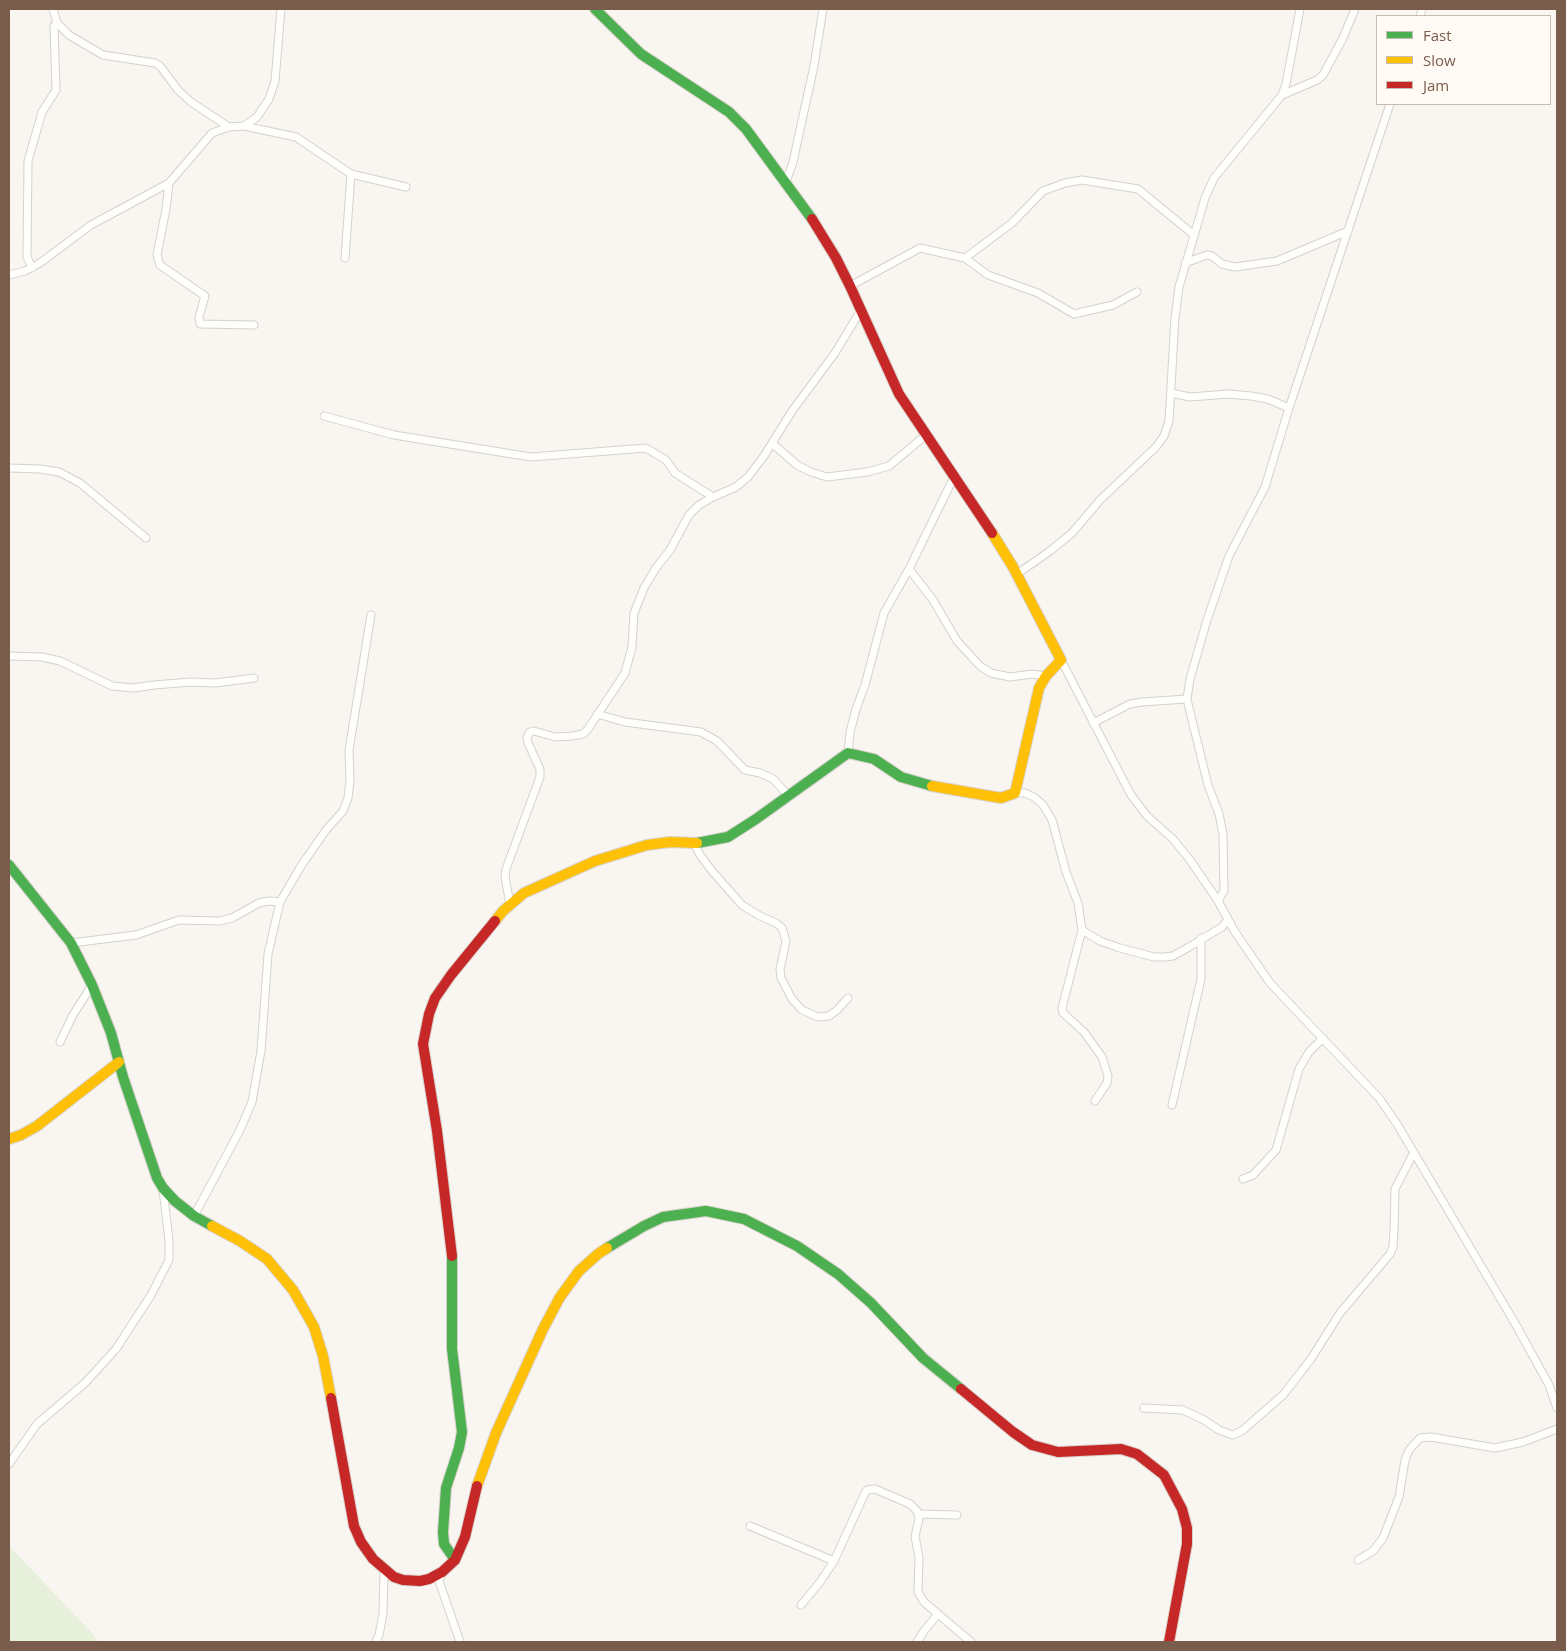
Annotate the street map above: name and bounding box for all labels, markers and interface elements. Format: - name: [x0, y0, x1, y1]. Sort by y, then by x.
- legend: [1376, 15, 1551, 105]
- text: Fast: [1423, 25, 1452, 45]
- text: Slow: [1423, 50, 1456, 70]
- text: Jam: [1423, 75, 1449, 95]

